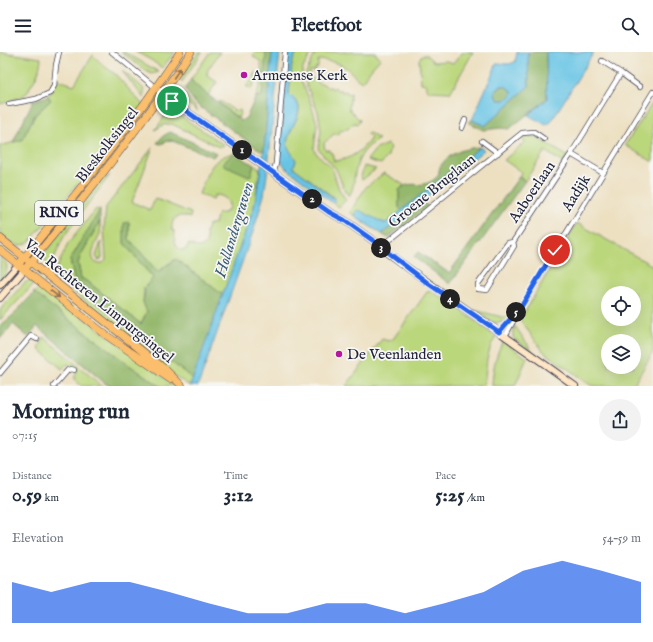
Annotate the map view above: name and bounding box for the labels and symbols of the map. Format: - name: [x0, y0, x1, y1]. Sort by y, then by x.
- place label: Armeense Kerk: [251, 66, 349, 85]
- one-way arrow: [173, 68, 181, 79]
- marker: Armeense Kerk: [239, 70, 249, 80]
- pin: [155, 84, 189, 118]
- street label: Bleskolksingel: [72, 103, 143, 187]
- pin: 1: [232, 140, 252, 160]
- street label: Groene Bruglaan: [384, 150, 480, 232]
- street label: Aaboerlaan: [504, 158, 560, 227]
- street label: Aadijk: [557, 170, 595, 216]
- water label: Hollandergraven: [211, 180, 259, 281]
- pin: 2: [302, 189, 322, 209]
- road number: RING: [35, 201, 83, 225]
- pin: [538, 233, 572, 267]
- street label: Van Rechteren Limpurgsingel: [20, 234, 178, 368]
- pin: 3: [371, 238, 391, 258]
- pin: 4: [440, 289, 460, 309]
- one-way arrow: [49, 290, 60, 299]
- pin: 5: [506, 302, 526, 322]
- place label: De Veenlanden: [347, 345, 441, 364]
- marker: De Veenlanden: [334, 349, 344, 359]

